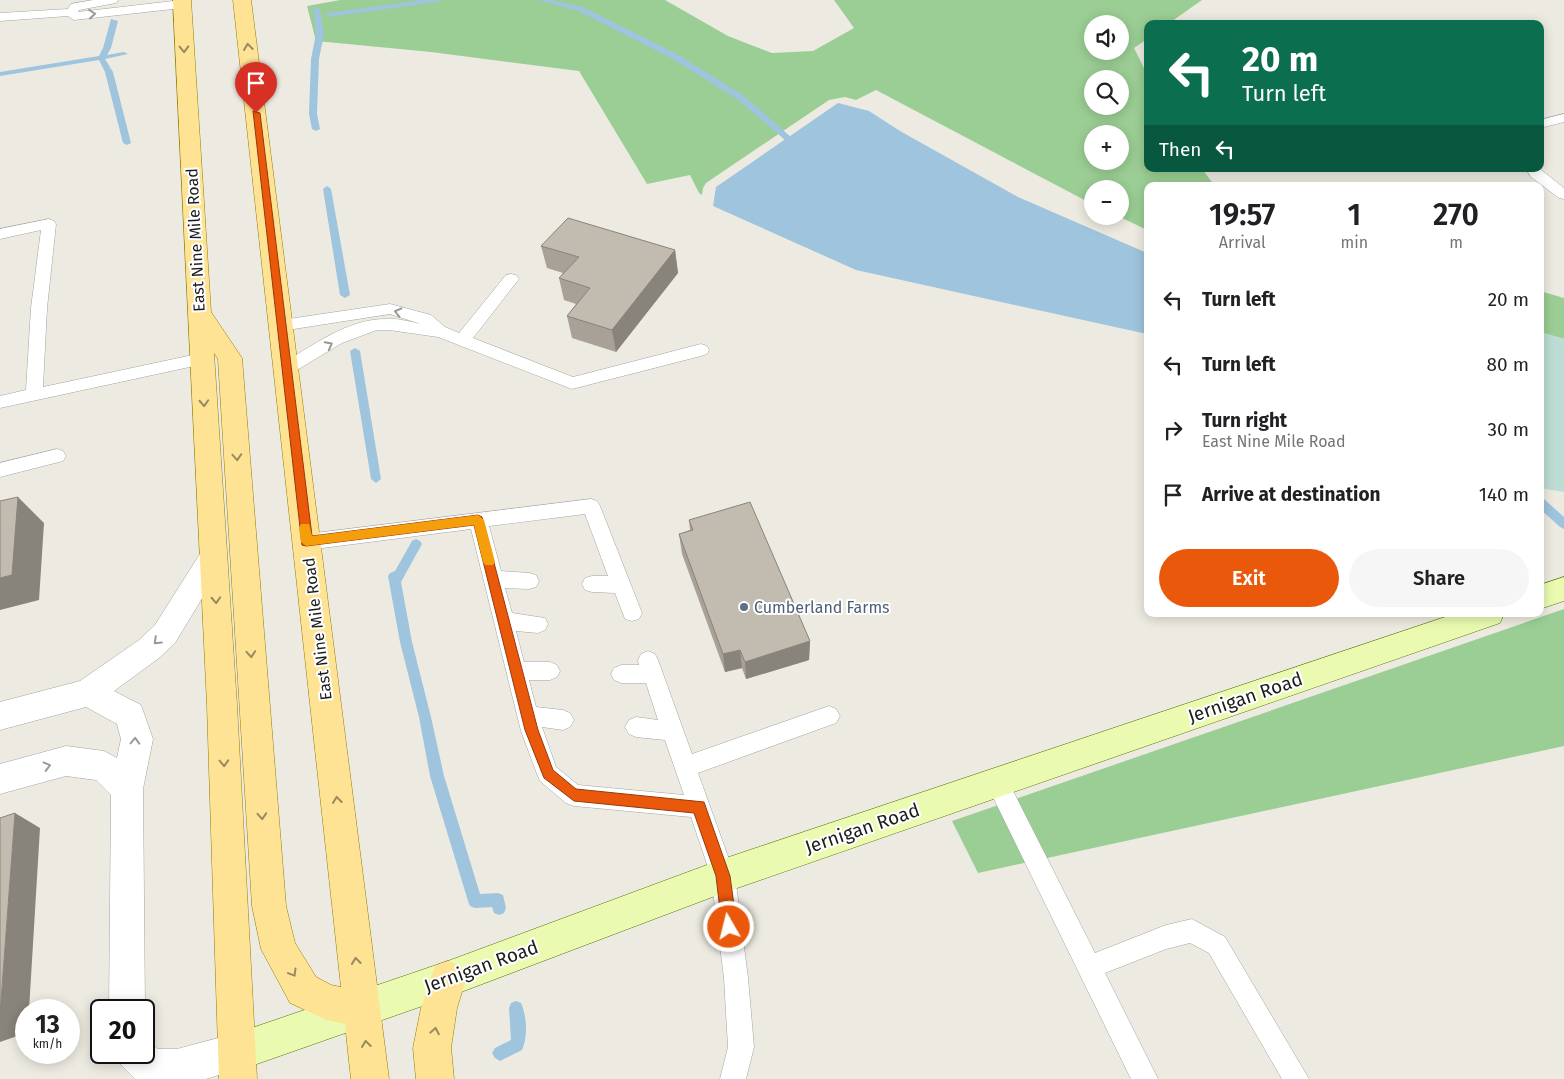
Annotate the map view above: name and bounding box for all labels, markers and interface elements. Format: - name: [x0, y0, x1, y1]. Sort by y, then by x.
- one-way arrow: [88, 9, 96, 20]
- map controls: [1084, 15, 1129, 225]
- button: sound: [1084, 15, 1129, 60]
- text: 20 m: [1242, 38, 1318, 80]
- icon: left: [1159, 40, 1224, 105]
- one-way arrow: [243, 43, 254, 51]
- one-way arrow: [178, 45, 189, 53]
- pin: [235, 62, 277, 113]
- icon: arrive: [242, 69, 270, 97]
- button: search: [1084, 70, 1129, 115]
- text: Turn left: [1242, 80, 1326, 107]
- button: +: [1084, 125, 1129, 170]
- icon: left: [1211, 135, 1239, 163]
- text: Then: [1159, 138, 1201, 161]
- street label: East Nine Mile Road: [182, 168, 209, 312]
- button: −: [1084, 180, 1129, 225]
- text: 19:57: [1209, 197, 1275, 233]
- text: 1: [1347, 197, 1361, 233]
- text: 270: [1433, 197, 1479, 233]
- text: Arrival: [1219, 233, 1266, 252]
- text: min: [1340, 233, 1368, 252]
- text: m: [1449, 233, 1463, 252]
- icon: left: [1159, 286, 1187, 314]
- text: Turn left: [1202, 288, 1276, 311]
- text: 20 m: [1488, 288, 1529, 311]
- one-way arrow: [394, 307, 402, 317]
- one-way arrow: [323, 341, 332, 351]
- icon: left: [1159, 351, 1187, 379]
- text: Turn left: [1202, 353, 1276, 376]
- text: 80 m: [1487, 353, 1529, 376]
- one-way arrow: [199, 399, 210, 407]
- text: Turn right: [1202, 409, 1287, 432]
- icon: right: [1159, 416, 1187, 444]
- text: 30 m: [1488, 418, 1529, 441]
- text: East Nine Mile Road: [1202, 432, 1346, 451]
- one-way arrow: [231, 453, 242, 461]
- icon: arrive: [1159, 481, 1187, 509]
- text: Arrive at destination: [1202, 483, 1381, 506]
- text: 140 m: [1479, 483, 1529, 506]
- button: Exit: [1159, 549, 1339, 607]
- button: Share: [1349, 549, 1529, 607]
- street label: East Nine Mile Road: [299, 557, 336, 701]
- one-way arrow: [210, 597, 221, 605]
- place label: Cumberland Farms: [754, 598, 890, 617]
- marker: Cumberland Farms: [738, 601, 750, 613]
- one-way arrow: [154, 635, 163, 644]
- one-way arrow: [245, 650, 256, 658]
- street label: Jernigan Road: [1185, 667, 1306, 728]
- one-way arrow: [130, 737, 140, 745]
- one-way arrow: [219, 759, 230, 767]
- one-way arrow: [43, 761, 51, 772]
- one-way arrow: [332, 795, 343, 803]
- street label: Jernigan Road: [802, 798, 923, 859]
- one-way arrow: [257, 812, 268, 820]
- position arrow: [702, 900, 754, 952]
- street label: Jernigan Road: [421, 935, 541, 998]
- one-way arrow: [351, 957, 362, 965]
- one-way arrow: [286, 967, 296, 976]
- speed limit sign: 20: [90, 999, 155, 1064]
- text: 13: [35, 1010, 60, 1040]
- one-way arrow: [429, 1026, 440, 1035]
- text: km/h: [33, 1037, 62, 1051]
- one-way arrow: [361, 1040, 371, 1049]

